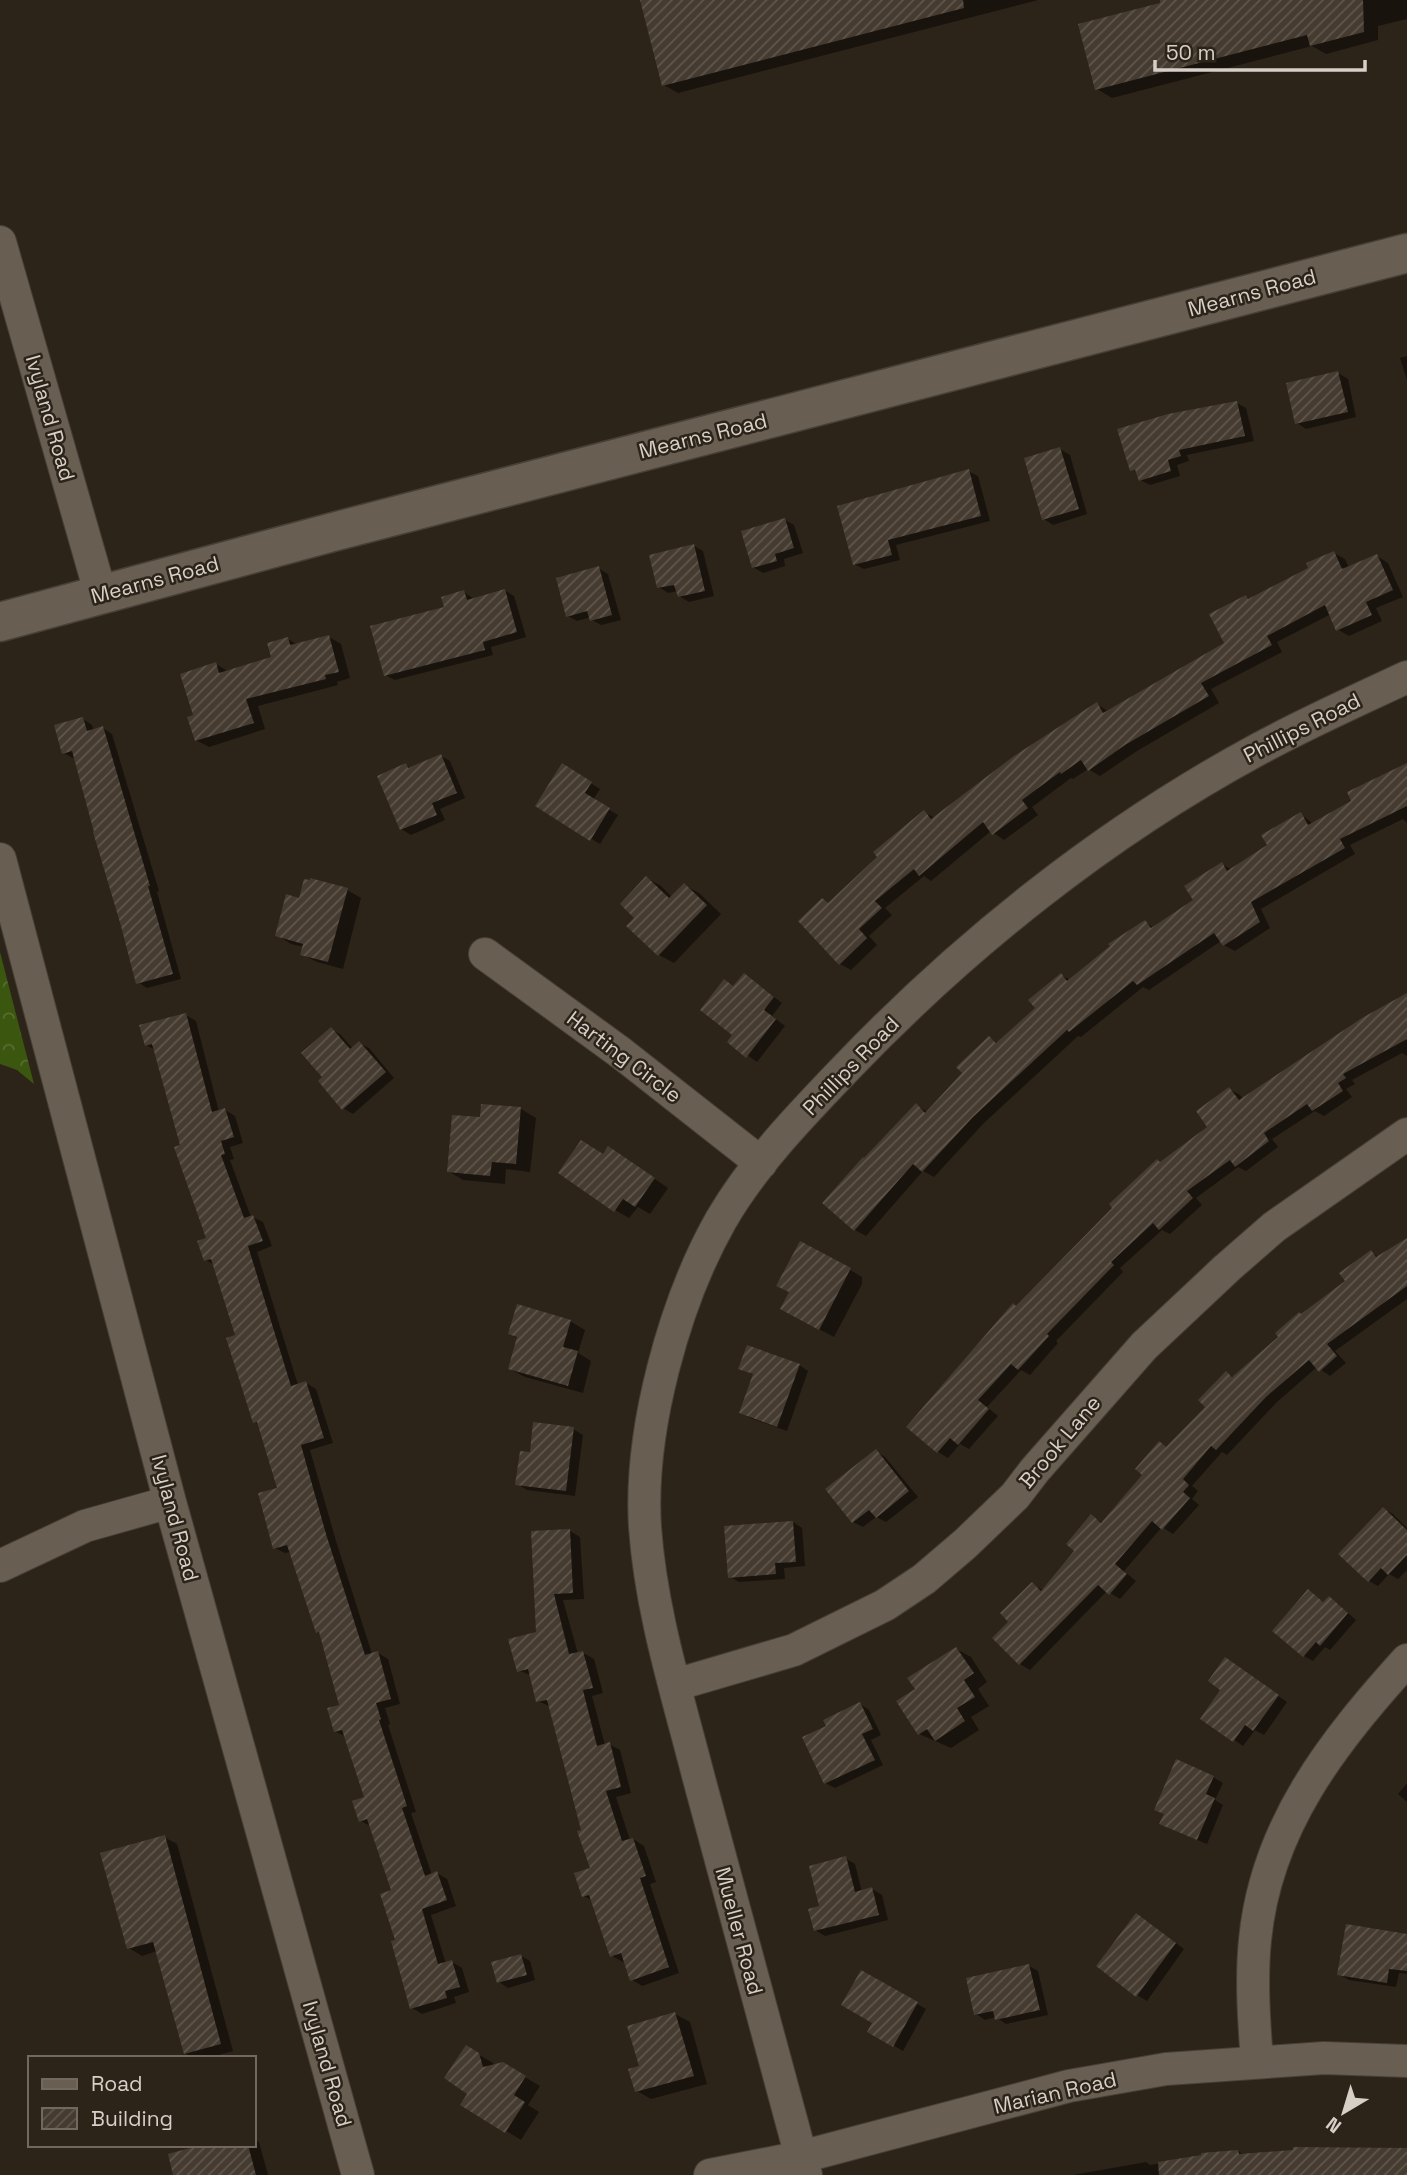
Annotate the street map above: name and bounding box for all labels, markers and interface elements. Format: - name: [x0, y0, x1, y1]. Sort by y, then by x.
- scale bar: [1155, 28, 1365, 72]
- text: 50 m: [1166, 39, 1216, 66]
- street label: Mearns Road: [1185, 262, 1319, 323]
- street label: Ivyland Road: [20, 352, 81, 484]
- street label: Mearns Road: [636, 407, 770, 465]
- street label: Mearns Road: [88, 549, 222, 610]
- street label: Phillips Road: [1239, 687, 1365, 769]
- street label: Harting Circle: [562, 1005, 687, 1108]
- street label: Phillips Road: [797, 1010, 905, 1121]
- street label: Brook Lane: [1013, 1390, 1106, 1494]
- street label: Ivyland Road: [146, 1452, 205, 1584]
- street label: Mueller Road: [709, 1864, 769, 1998]
- street label: Ivyland Road: [297, 1998, 358, 2130]
- legend: [28, 2056, 256, 2147]
- street label: Marian Road: [991, 2065, 1119, 2120]
- text: Road: [91, 2070, 143, 2097]
- north arrow: [1309, 2077, 1379, 2147]
- text: Building: [91, 2105, 173, 2132]
- text: N: [1321, 2111, 1347, 2139]

